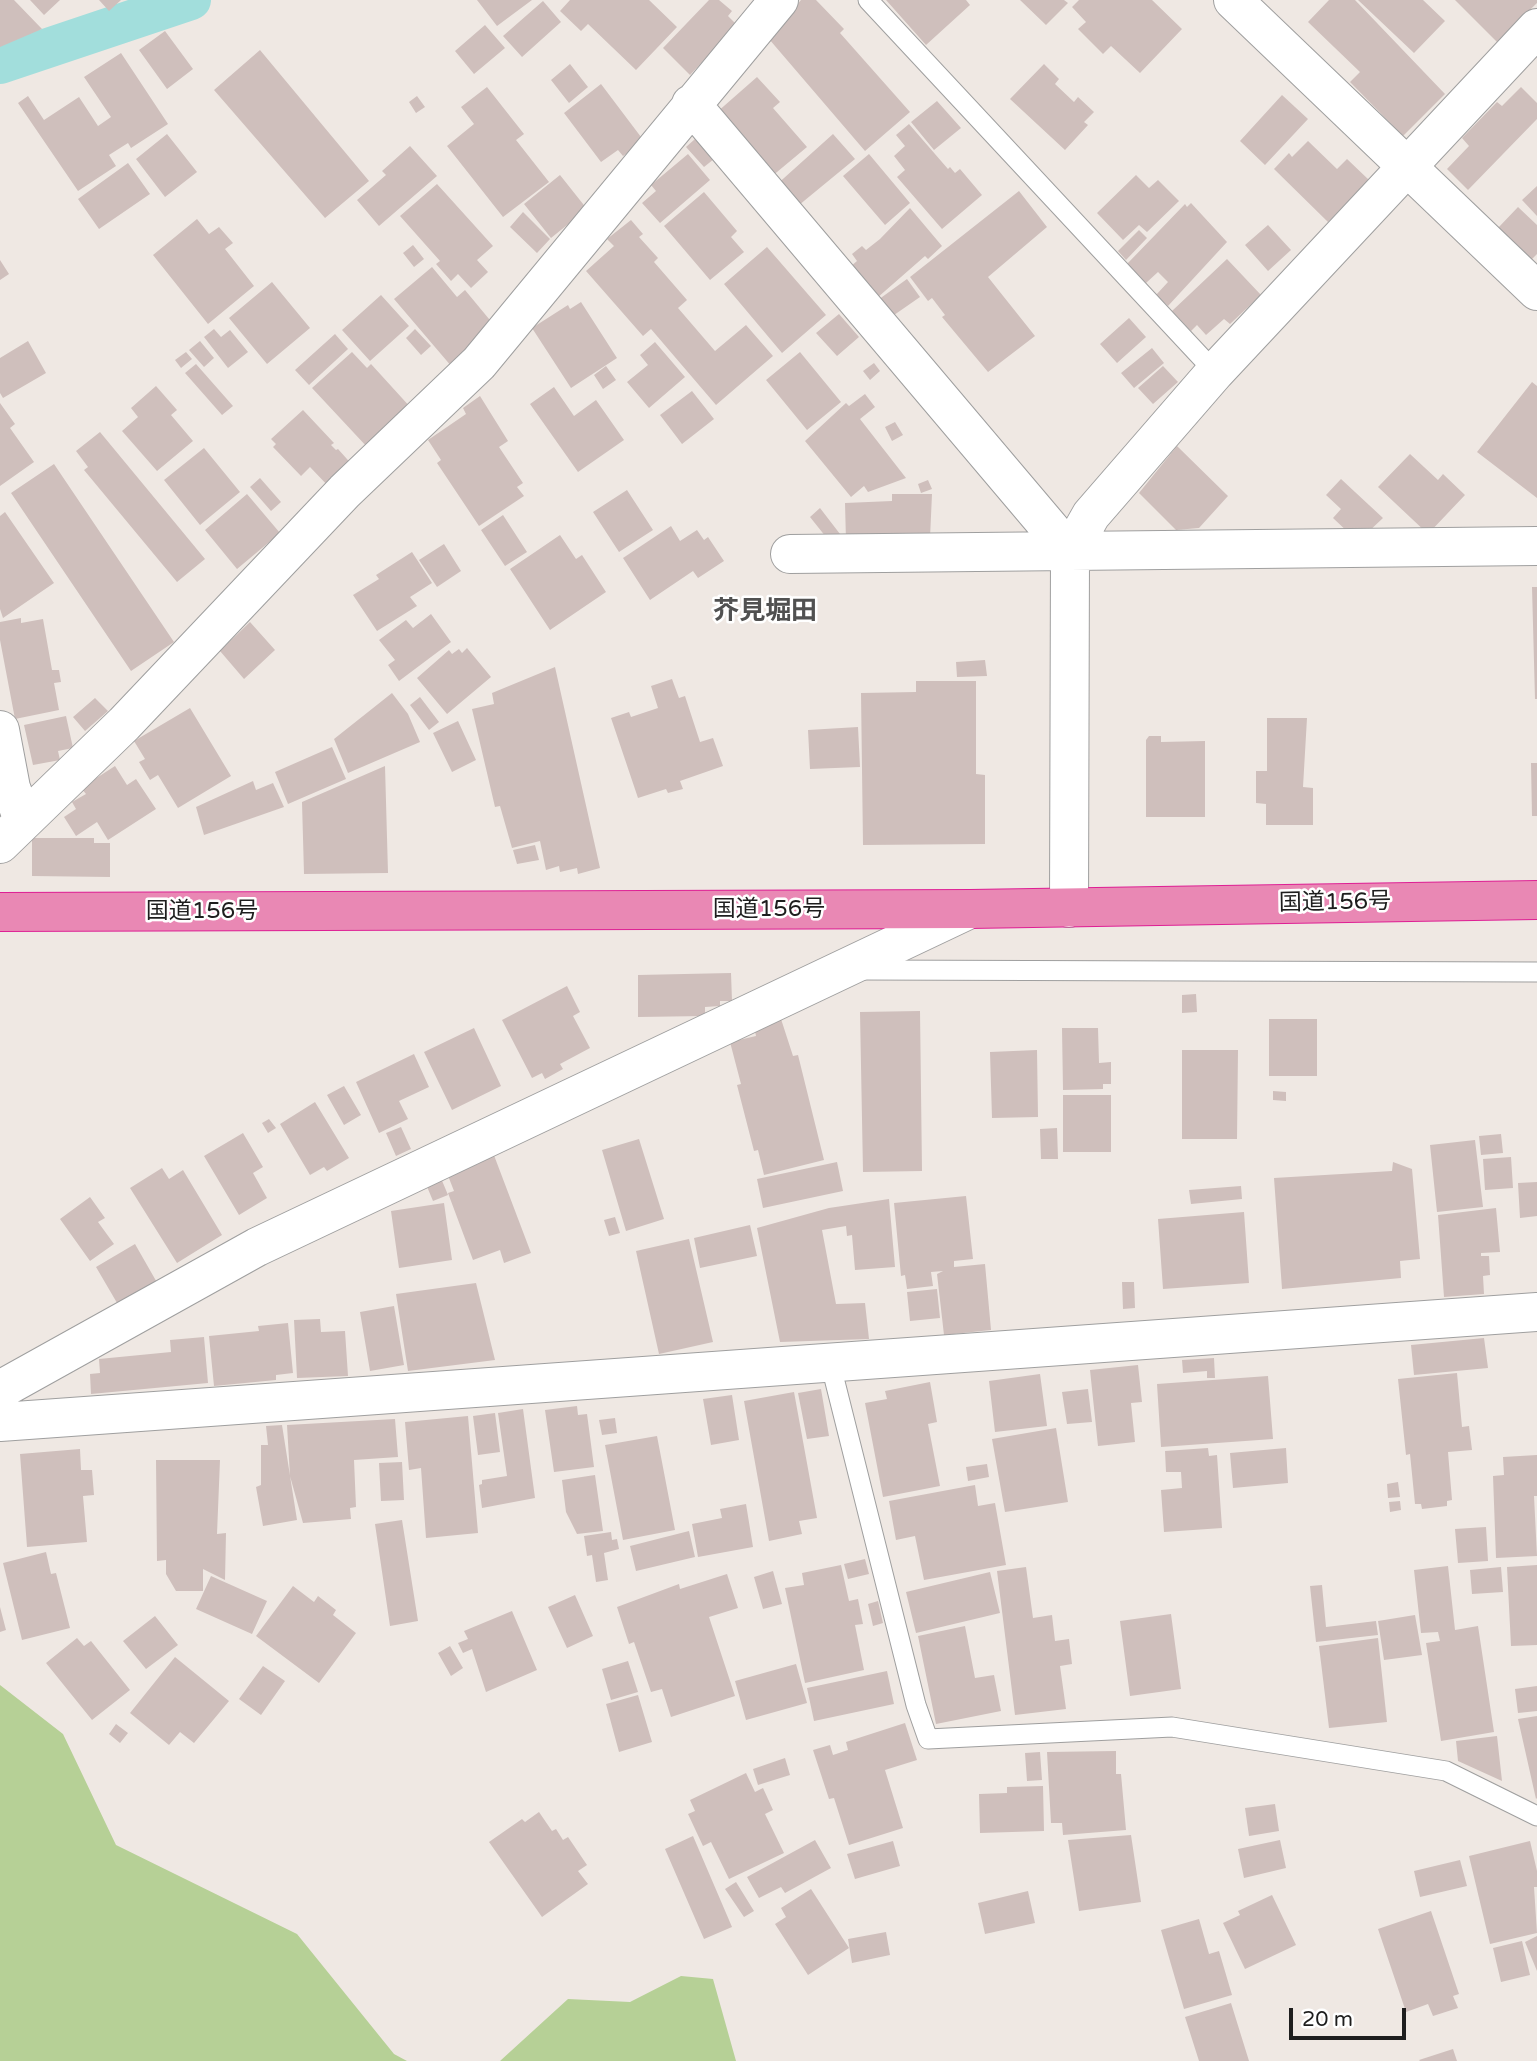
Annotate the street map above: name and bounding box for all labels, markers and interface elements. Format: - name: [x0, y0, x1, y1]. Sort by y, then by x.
- district label: 芥見堀田: [713, 596, 817, 628]
- street label: 国道156号: [1279, 888, 1391, 918]
- street label: 国道156号: [713, 896, 825, 924]
- street label: 国道156号: [146, 898, 258, 926]
- scale bar: [1292, 1994, 1409, 2038]
- text: 20 m: [1302, 2007, 1353, 2032]

